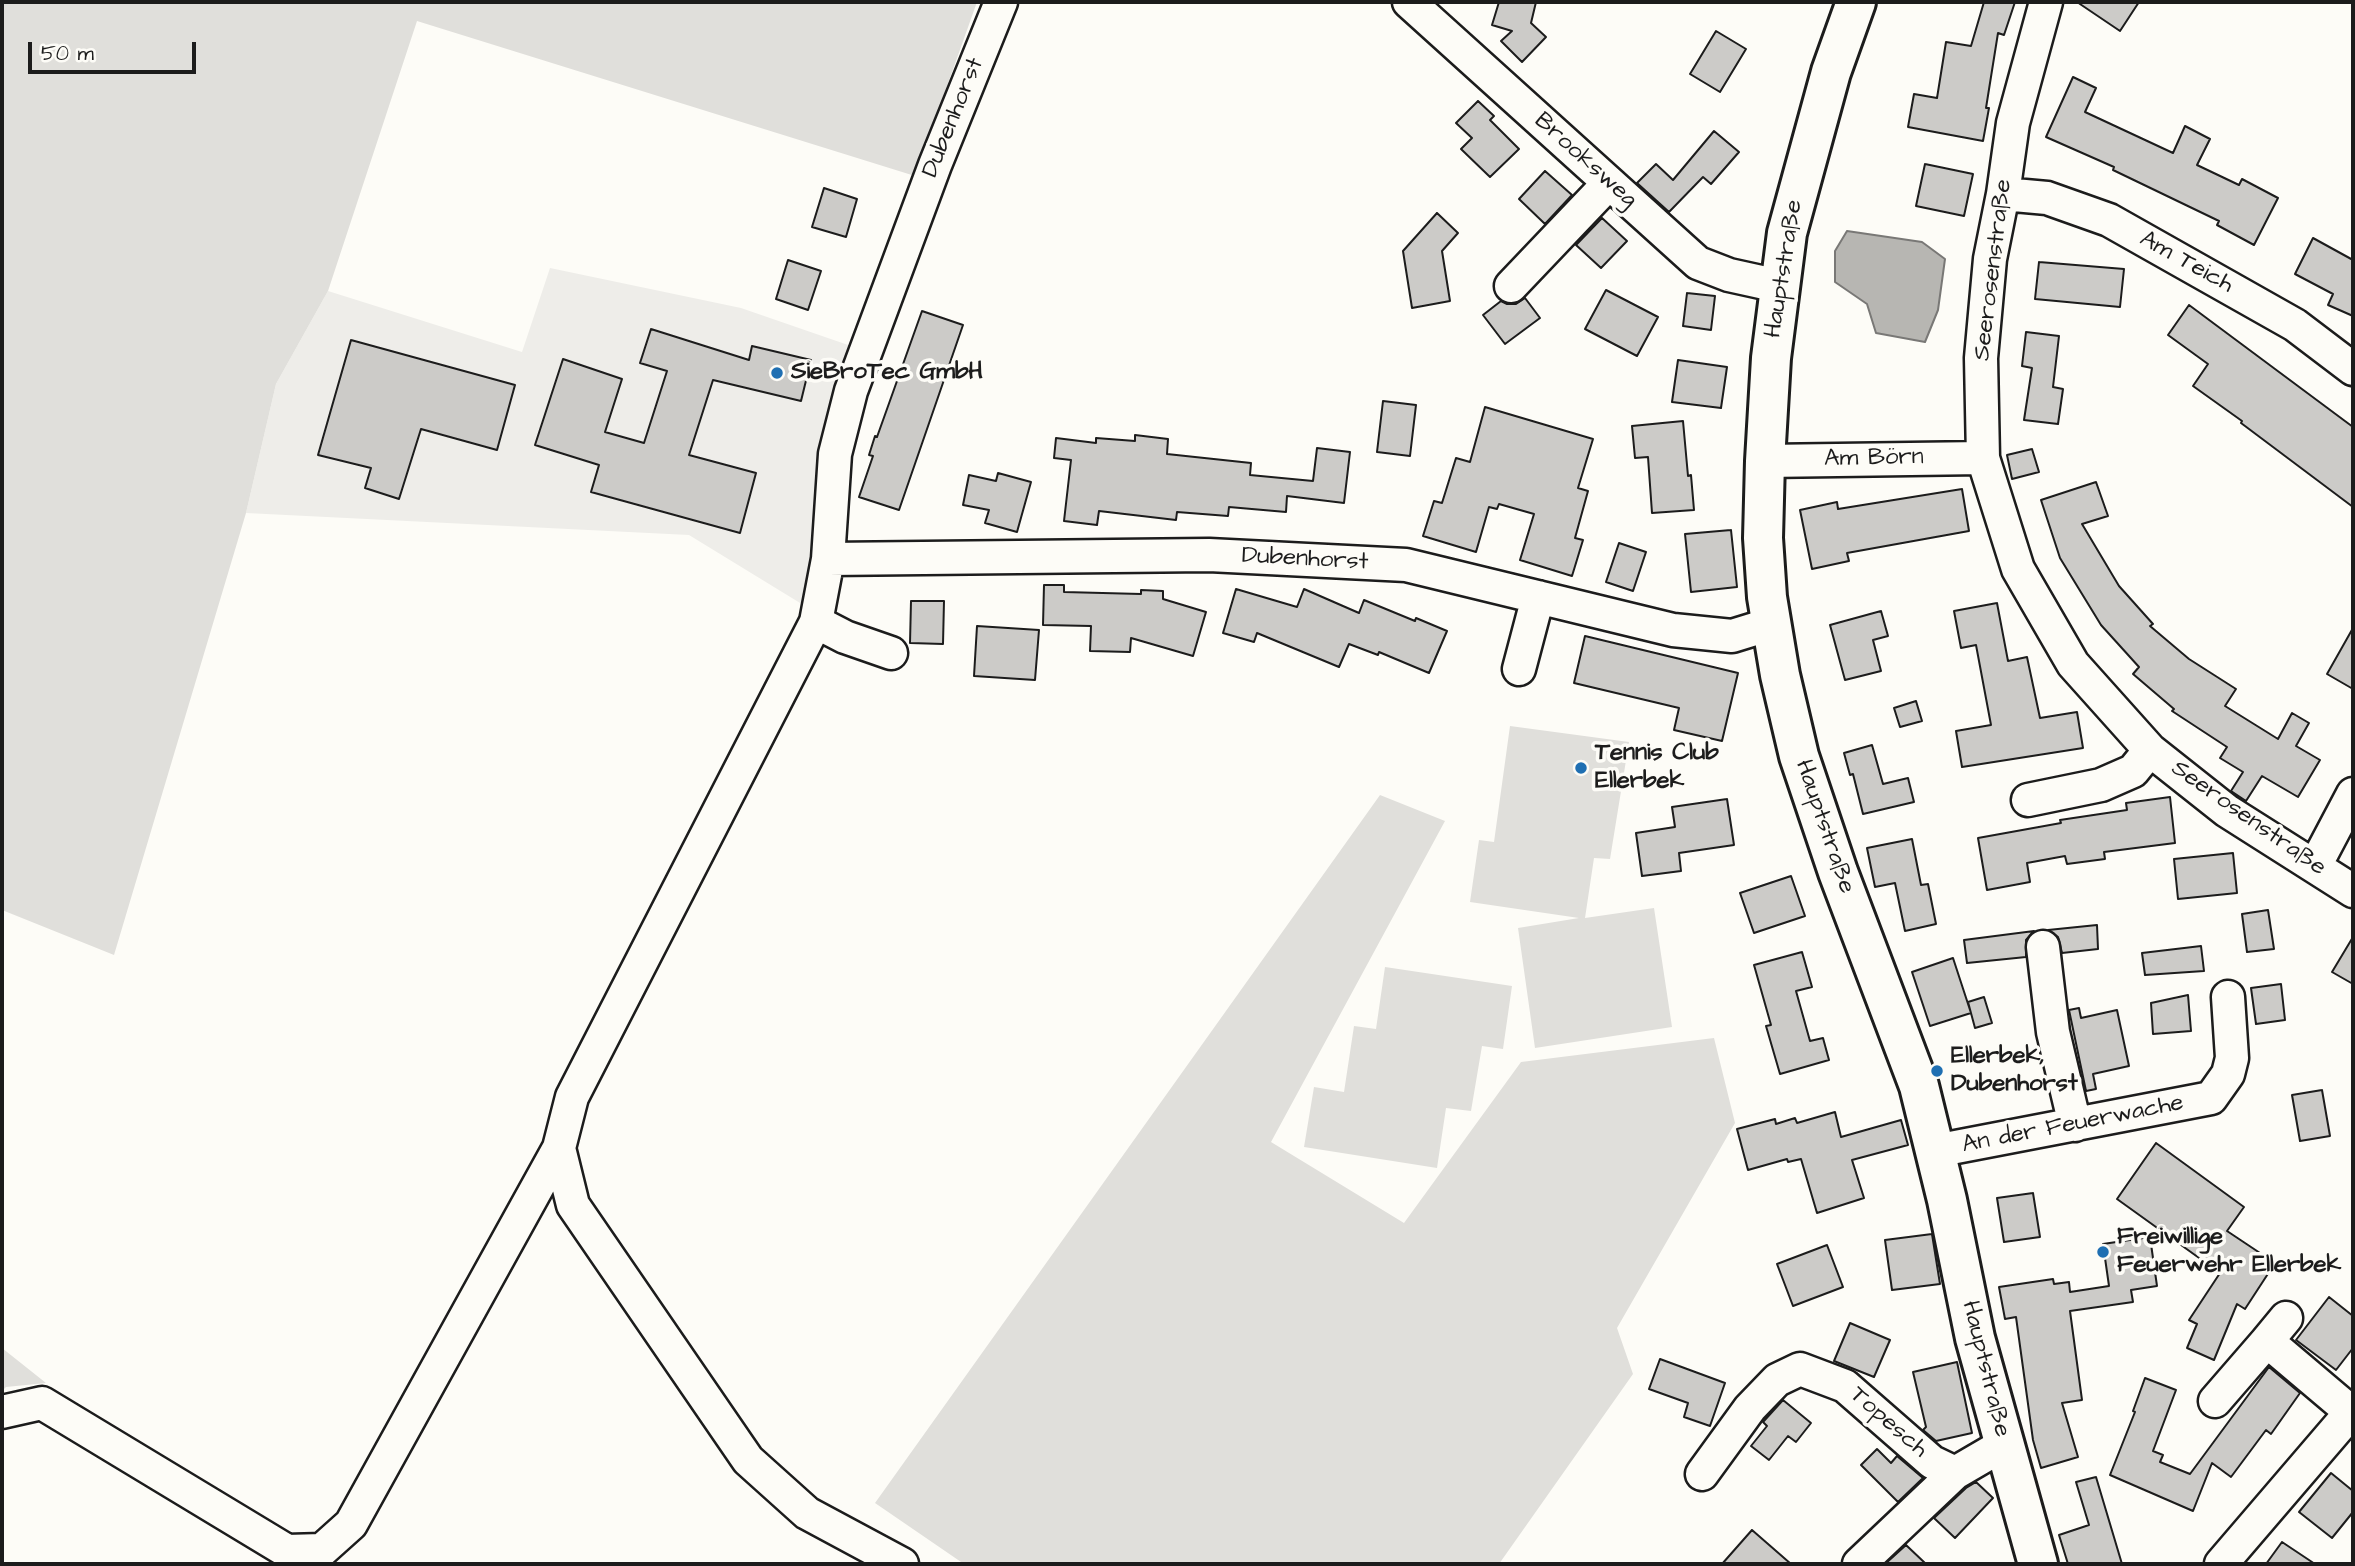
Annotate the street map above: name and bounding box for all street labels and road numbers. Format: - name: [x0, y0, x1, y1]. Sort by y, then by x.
- street label: Dubenhorst: [917, 54, 991, 182]
- street label: Brooksweg: [1527, 107, 1643, 215]
- street label: Seerosenstraße: [1969, 178, 2019, 362]
- street label: Hauptstraße: [1760, 198, 1810, 340]
- street label: Am Teich: [2134, 226, 2238, 300]
- street label: Am Börn: [1824, 444, 1924, 474]
- street label: Dubenhorst: [1241, 542, 1369, 578]
- street label: Seerosenstraße: [2165, 755, 2331, 883]
- street label: Hauptstraße: [1788, 756, 1860, 898]
- street label: An der Feuerwache: [1960, 1089, 2186, 1161]
- street label: Hauptstraße: [1954, 1298, 2016, 1440]
- street label: Topesch: [1843, 1381, 1933, 1465]

